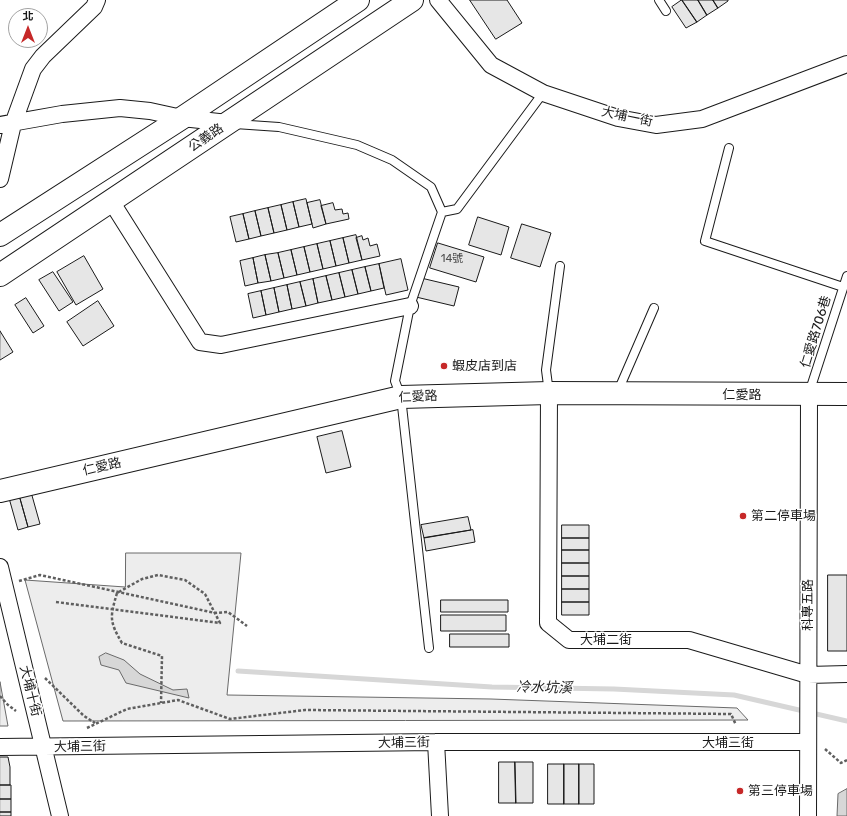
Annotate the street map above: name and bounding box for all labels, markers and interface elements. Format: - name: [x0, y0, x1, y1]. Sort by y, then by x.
- north arrow: [8, 8, 48, 48]
- text: 北: [23, 10, 34, 23]
- street label: 大埔一街: [600, 104, 654, 130]
- street label: 公義路: [185, 121, 227, 155]
- house number: 14號: [441, 252, 463, 266]
- street label: 仁愛路706巷: [798, 294, 834, 370]
- place label: 蝦皮店到店: [452, 358, 517, 374]
- marker: 蝦皮店到店: [439, 361, 449, 371]
- street label: 仁愛路: [723, 387, 761, 403]
- street label: 仁愛路: [398, 388, 438, 406]
- street label: 仁愛路: [81, 455, 123, 479]
- place label: 第二停車場: [751, 508, 816, 524]
- marker: 第二停車場: [738, 511, 748, 521]
- street label: 科專五路: [800, 579, 816, 631]
- street label: 大埔二街: [580, 632, 632, 648]
- street label: 大埔十街: [16, 664, 44, 718]
- water label: 冷水坑溪: [516, 679, 572, 697]
- street label: 大埔三街: [378, 735, 430, 751]
- street label: 大埔三街: [702, 735, 754, 751]
- street label: 大埔三街: [54, 739, 106, 755]
- place label: 第三停車場: [748, 783, 813, 799]
- marker: 第三停車場: [735, 786, 745, 796]

